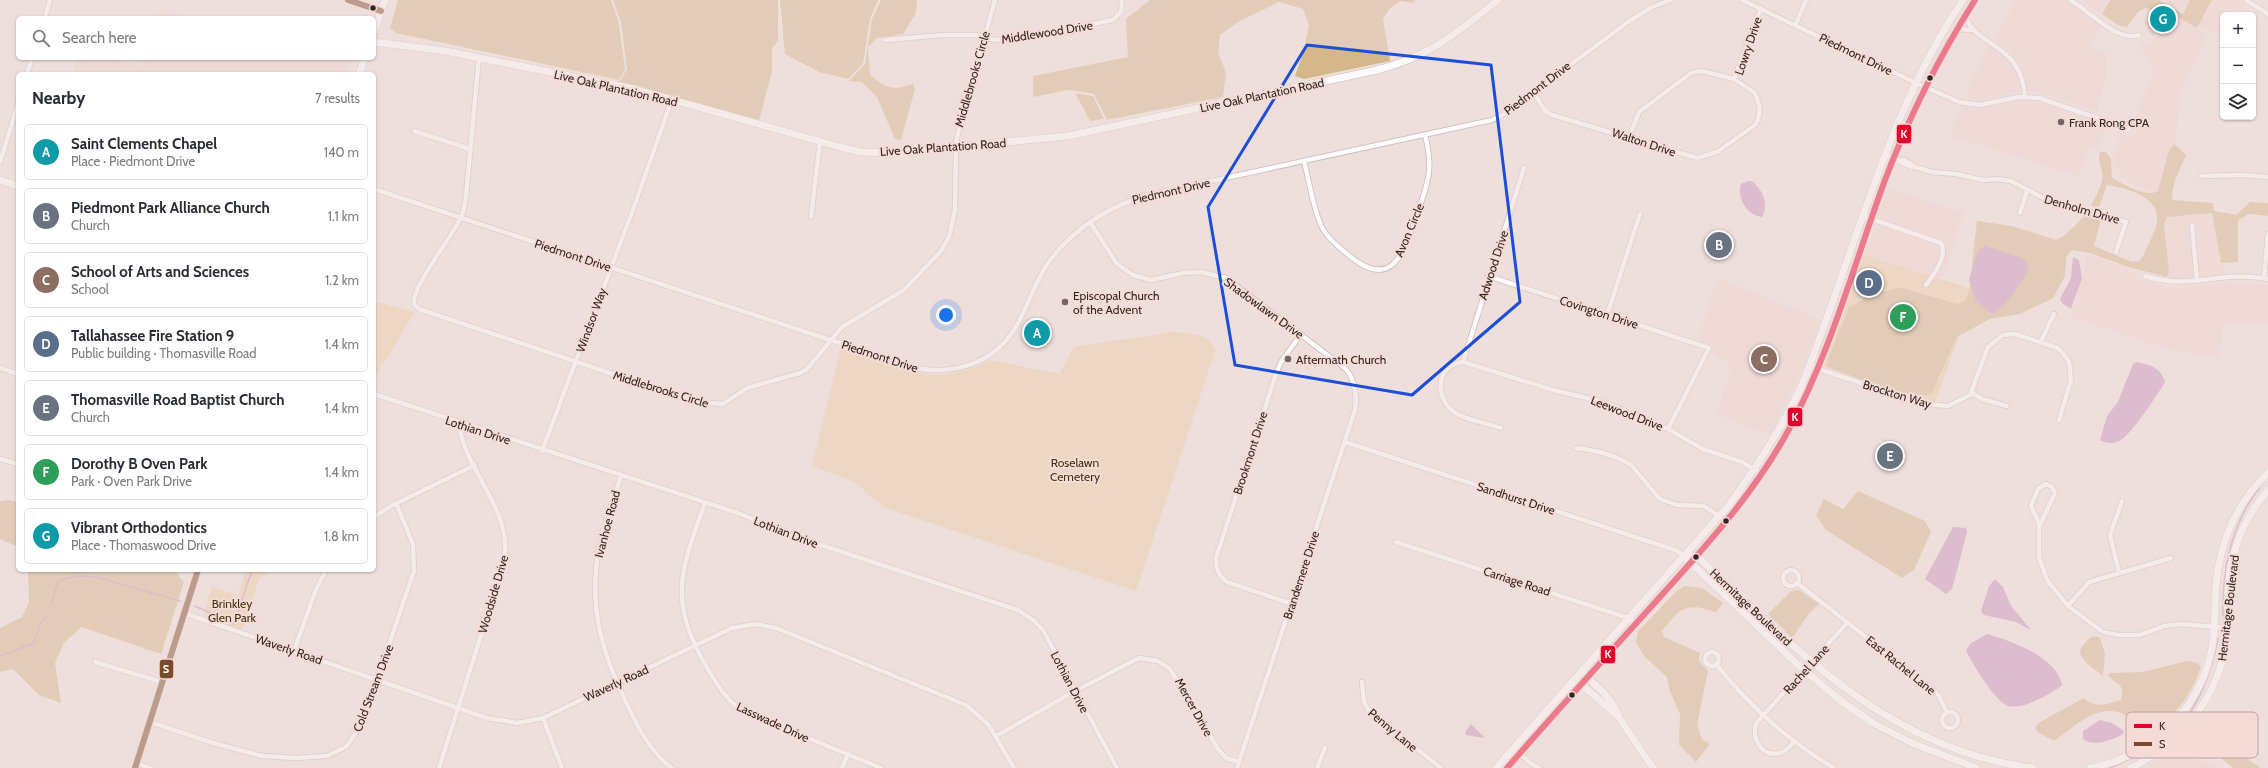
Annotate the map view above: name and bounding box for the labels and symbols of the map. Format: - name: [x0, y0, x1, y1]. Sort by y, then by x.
- unlabelled marker: [368, 3, 378, 13]
- pin: G: [2150, 4, 2176, 34]
- street label: Lowry Drive: [1731, 15, 1765, 77]
- street label: Middlewood Drive: [1000, 17, 1094, 47]
- street label: Middlebrooks Circle: [951, 29, 993, 129]
- street label: Piedmont Drive: [1817, 30, 1895, 78]
- street label: Piedmont Drive: [1501, 58, 1573, 118]
- street label: Live Oak Plantation Road: [553, 66, 679, 110]
- unlabelled marker: [1925, 73, 1935, 83]
- street label: Live Oak Plantation Road: [1199, 75, 1325, 115]
- place label: Frank Rong CPA: [2069, 115, 2150, 130]
- marker: Frank Rong CPA: [2056, 117, 2066, 127]
- line badge: K: [1896, 124, 1912, 144]
- street label: Walton Drive: [1610, 125, 1678, 159]
- text: K: [1901, 127, 1908, 141]
- street label: Live Oak Plantation Road: [879, 135, 1007, 159]
- street label: Piedmont Drive: [1131, 175, 1211, 207]
- street label: Denholm Drive: [2043, 191, 2121, 227]
- street label: Avon Circle: [1391, 201, 1427, 259]
- street label: Adwood Drive: [1475, 228, 1511, 302]
- pin: B: [1706, 230, 1732, 260]
- street label: Piedmont Drive: [533, 236, 613, 274]
- pin: D: [1856, 268, 1882, 298]
- street label: Shadowlawn Drive: [1221, 274, 1307, 342]
- street label: Windsor Way: [572, 286, 610, 354]
- place label: Episcopal Church of the Advent: [1073, 288, 1159, 317]
- street label: Covington Drive: [1558, 292, 1640, 332]
- marker: Episcopal Church of the Advent: [1060, 297, 1070, 307]
- pin: F: [1890, 302, 1916, 332]
- your location: [936, 305, 956, 325]
- pin: A: [1024, 318, 1050, 348]
- street label: Piedmont Drive: [840, 337, 920, 375]
- pin: C: [1751, 344, 1777, 374]
- place label: Aftermath Church: [1296, 352, 1386, 367]
- marker: Aftermath Church: [1283, 354, 1293, 364]
- street label: Middlebrooks Circle: [611, 367, 711, 411]
- street label: Brockton Way: [1861, 377, 1933, 411]
- street label: Leewood Drive: [1589, 392, 1665, 434]
- line badge: K: [1787, 407, 1803, 427]
- street label: Brookmont Drive: [1229, 409, 1271, 497]
- text: K: [1792, 410, 1799, 424]
- street label: Lothian Drive: [444, 412, 512, 448]
- pin: E: [1877, 441, 1903, 471]
- park label: Roselawn Cemetery: [1050, 455, 1100, 484]
- street label: Sandhurst Drive: [1475, 478, 1557, 518]
- street label: Ivanhoe Road: [591, 489, 623, 559]
- street label: Lothian Drive: [752, 513, 820, 551]
- unlabelled marker: [1721, 516, 1731, 526]
- street label: Brandemere Drive: [1280, 529, 1322, 621]
- unlabelled marker: [1691, 552, 1701, 562]
- street label: Woodside Drive: [475, 553, 511, 635]
- street label: Hermitage Boulevard: [2214, 554, 2242, 662]
- street label: Carriage Road: [1481, 563, 1553, 599]
- street label: Hermitage Boulevard: [1707, 565, 1795, 649]
- park label: Brinkley Glen Park: [208, 596, 257, 625]
- street label: Waverly Road: [254, 631, 324, 667]
- street label: East Rachel Lane: [1863, 632, 1939, 698]
- street label: Rachel Lane: [1780, 641, 1832, 697]
- street label: Cold Stream Drive: [349, 642, 397, 734]
- line badge: K: [1600, 645, 1616, 664]
- text: K: [1605, 647, 1612, 661]
- street label: Lothian Drive: [1048, 649, 1092, 715]
- line badge: S: [159, 659, 174, 679]
- street label: Waverly Road: [581, 661, 651, 705]
- text: S: [163, 662, 170, 676]
- street label: Mercer Drive: [1172, 675, 1216, 739]
- unlabelled marker: [1567, 690, 1577, 700]
- street label: Lasswade Drive: [734, 699, 812, 745]
- street label: Penny Lane: [1365, 705, 1421, 755]
- legend: [2126, 712, 2258, 758]
- text: K: [2159, 719, 2166, 733]
- text: S: [2159, 737, 2166, 751]

